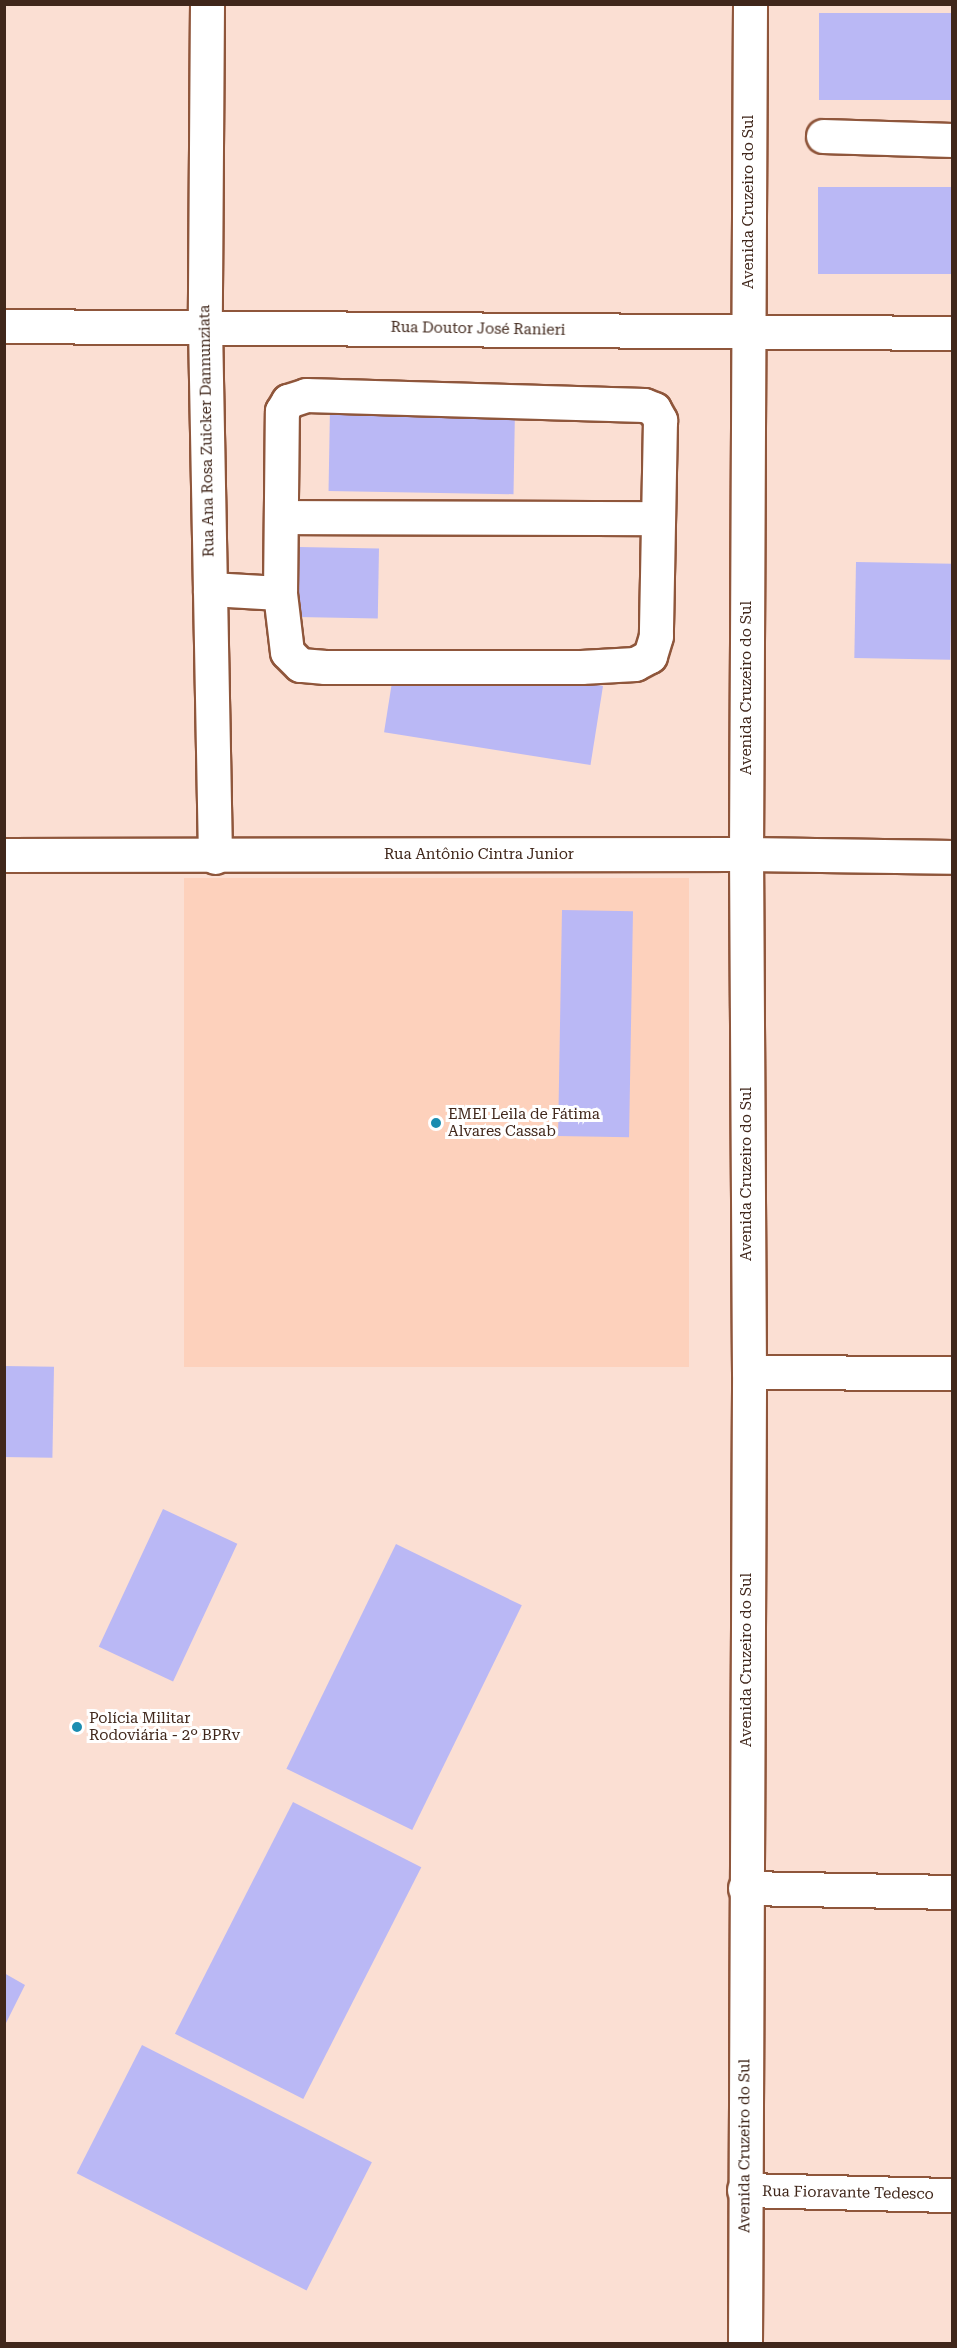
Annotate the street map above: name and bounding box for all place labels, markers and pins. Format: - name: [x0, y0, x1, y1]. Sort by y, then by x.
- place label: EMEI Leila de Fátima Alvares Cassab: [448, 1105, 600, 1140]
- marker: EMEI Leila de Fátima Alvares Cassab: [429, 1116, 443, 1130]
- place label: Polícia Militar Rodoviária - 2º BPRv: [89, 1709, 240, 1744]
- marker: Polícia Militar Rodoviária - 2º BPRv: [70, 1720, 84, 1734]

